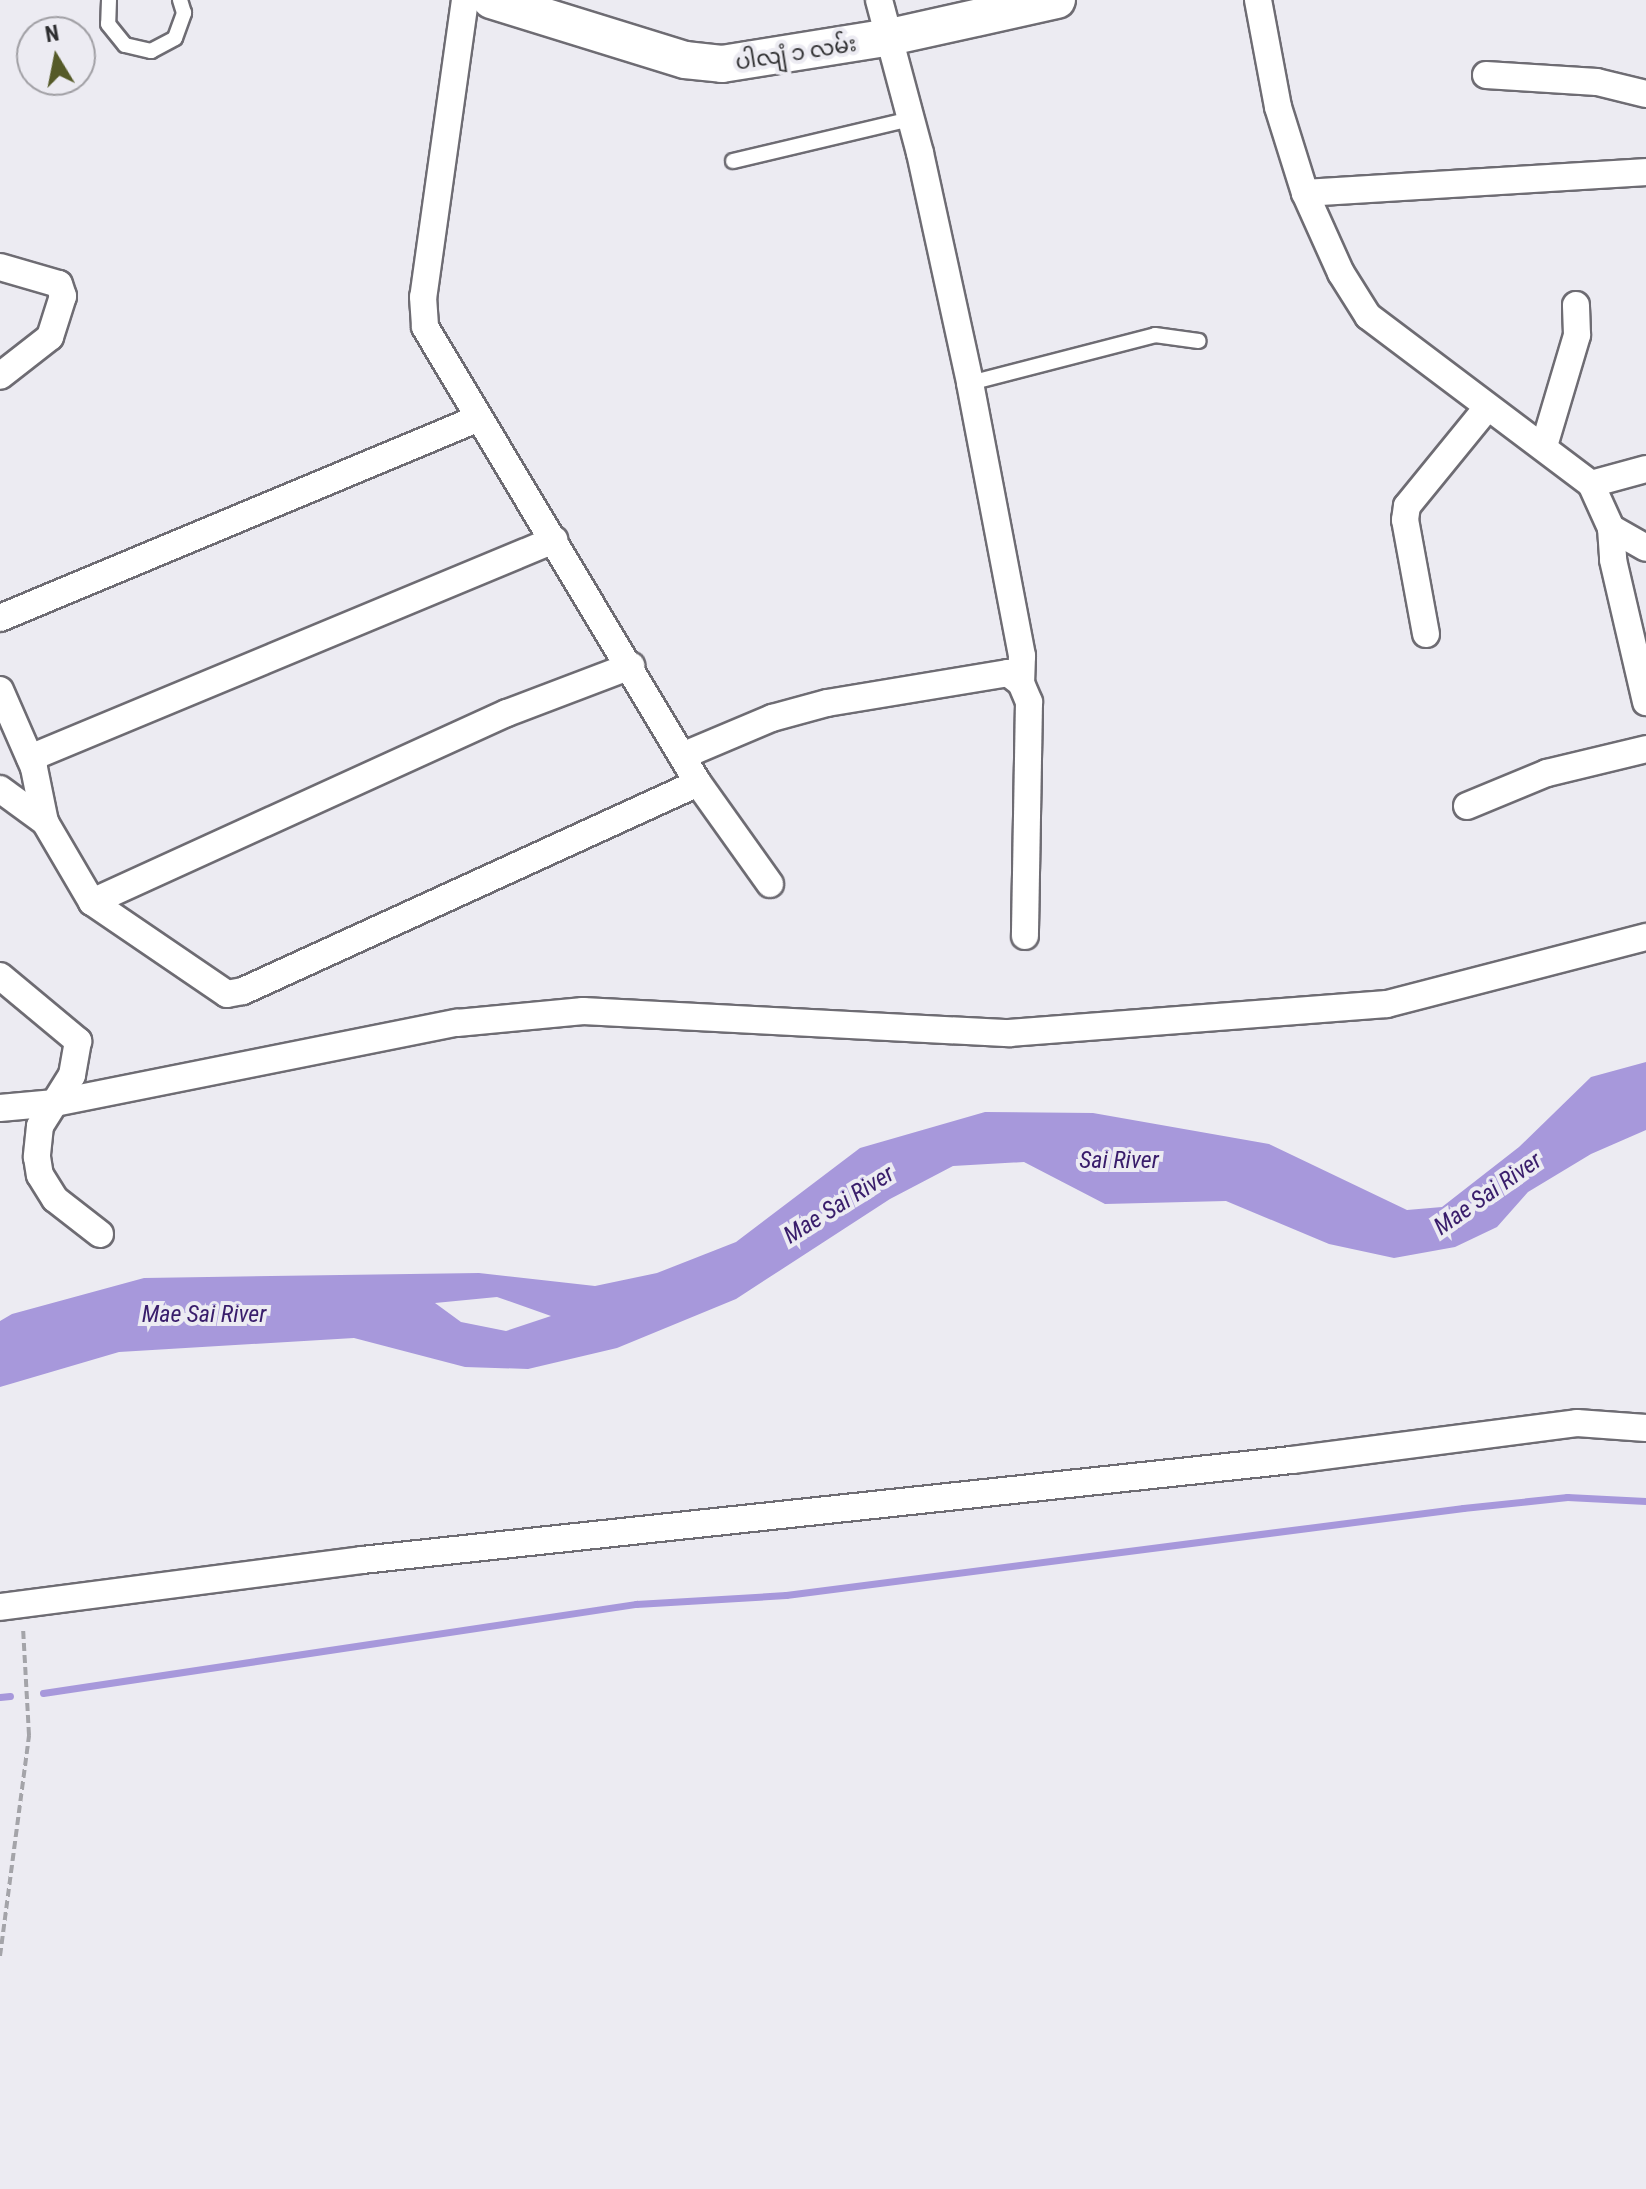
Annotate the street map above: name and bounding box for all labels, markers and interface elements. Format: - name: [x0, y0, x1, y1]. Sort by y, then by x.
- north arrow: [16, 16, 96, 96]
- text: N: [43, 20, 61, 47]
- street label: ပါလျံ ၁ လမ်း: [734, 30, 858, 76]
- water label: Mae Sai River: [1429, 1146, 1547, 1242]
- water label: Sai River: [1079, 1147, 1159, 1175]
- water label: Mae Sai River: [779, 1160, 899, 1250]
- water label: Mae Sai River: [142, 1301, 266, 1329]

